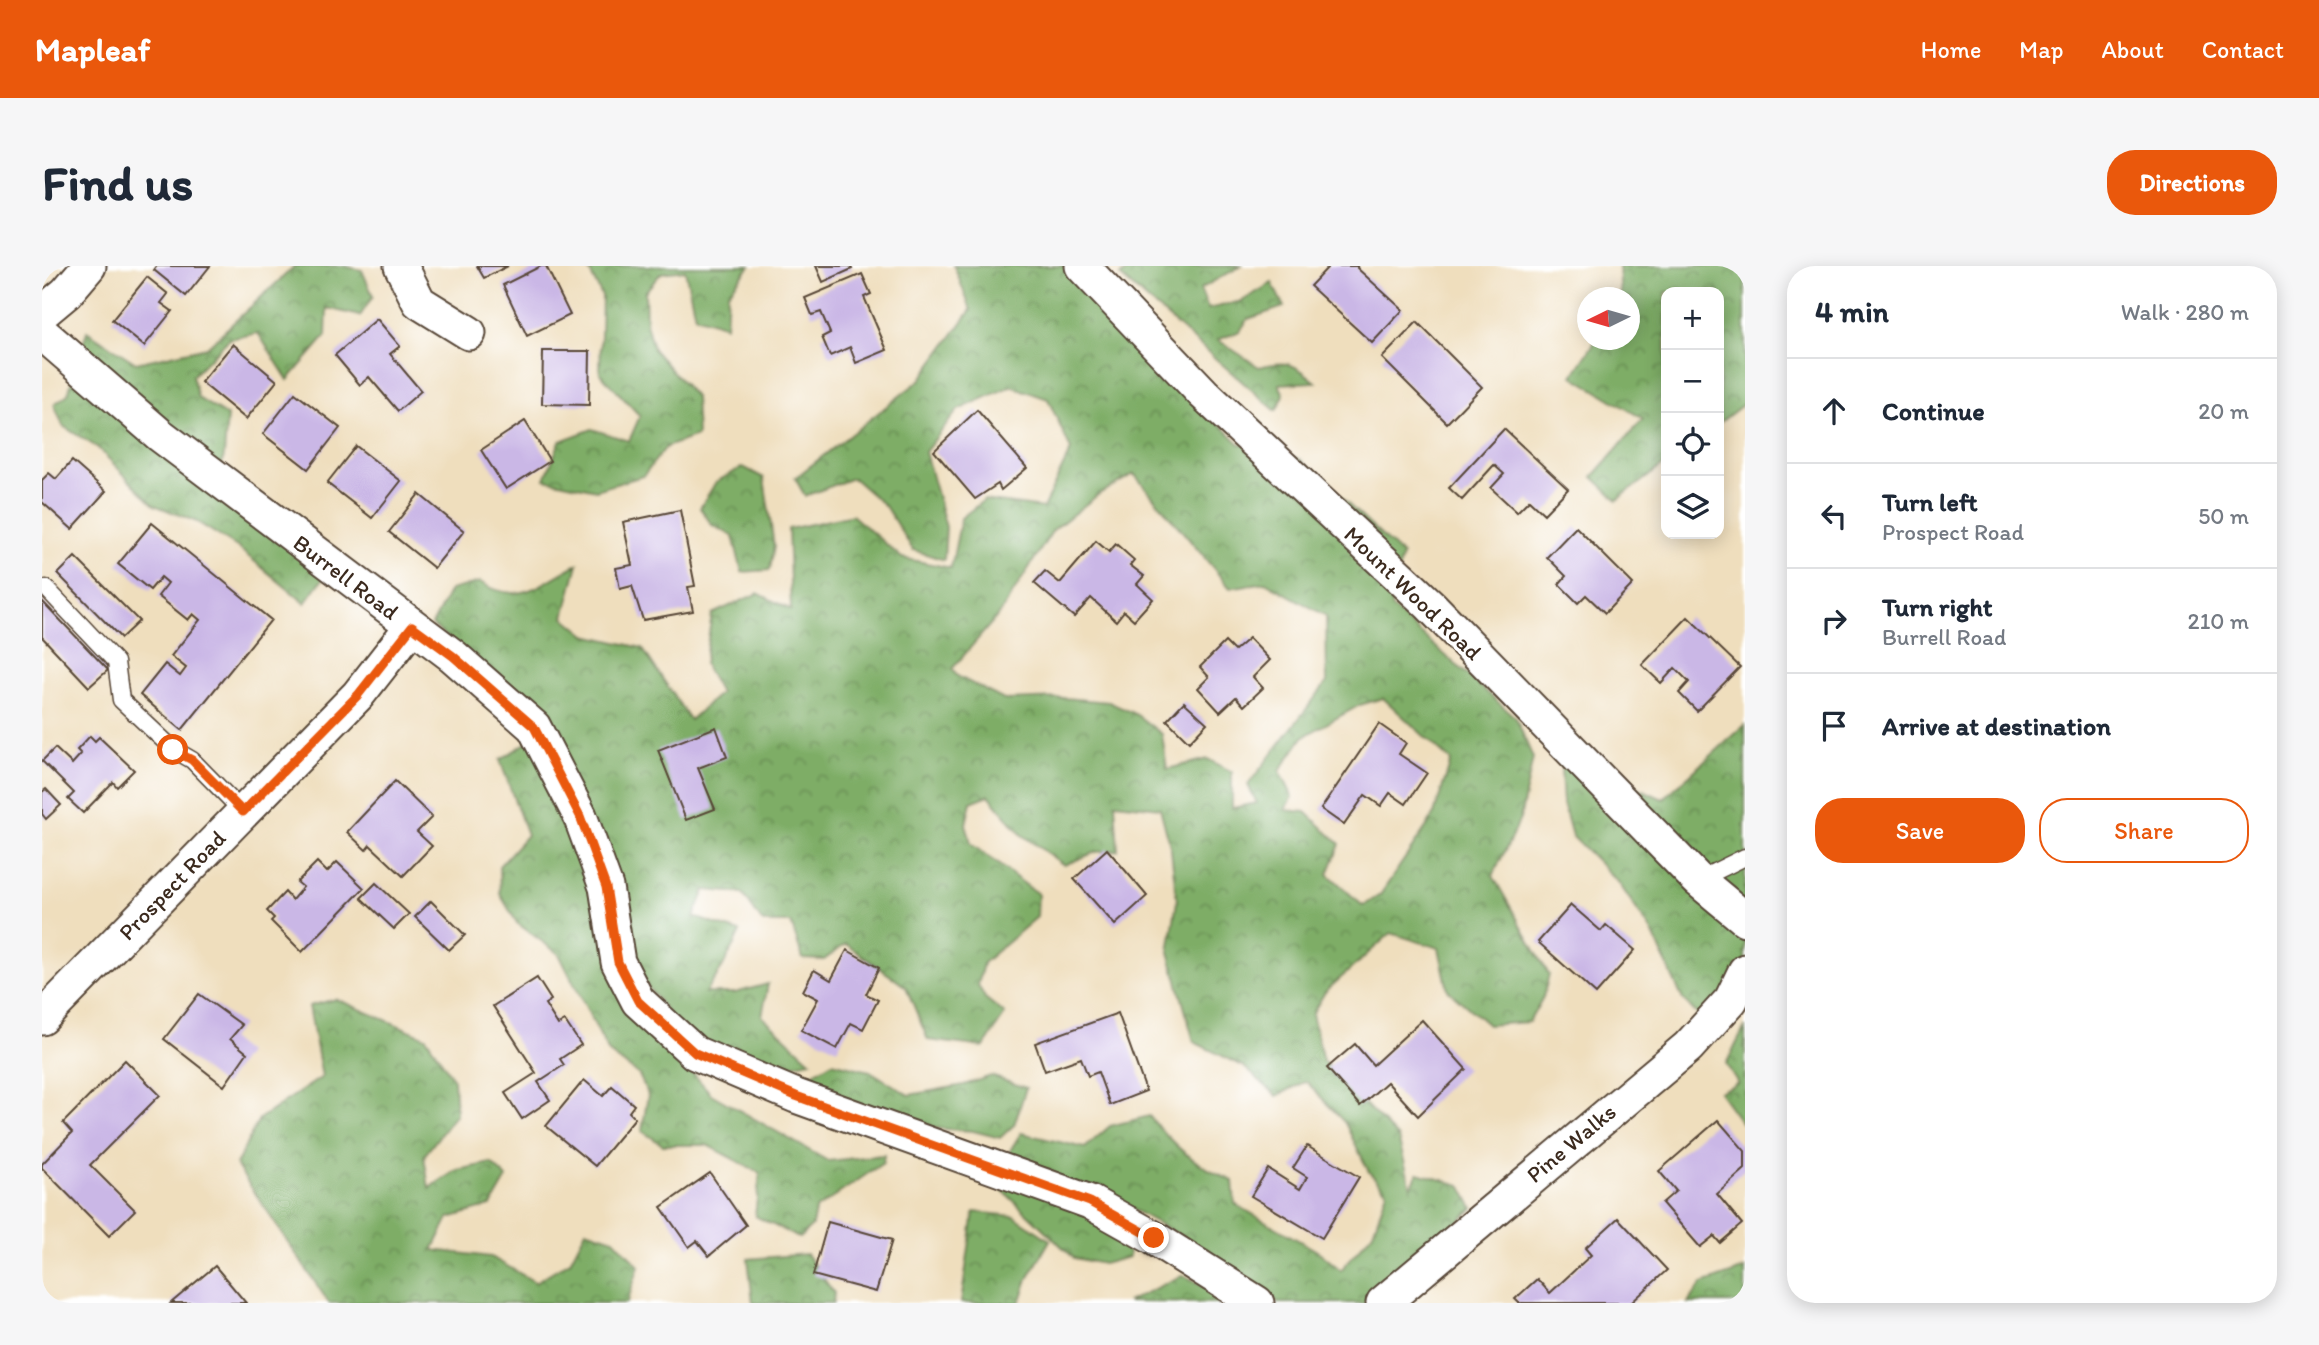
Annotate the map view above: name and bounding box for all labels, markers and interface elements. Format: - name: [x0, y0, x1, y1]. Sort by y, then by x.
- text: Mapleaf: [35, 30, 150, 69]
- text: Home: [1921, 35, 1981, 64]
- text: Map: [2019, 35, 2063, 64]
- text: About: [2101, 35, 2164, 64]
- text: Contact: [2202, 35, 2284, 64]
- button: Directions: [2107, 150, 2277, 215]
- text: Find us: [42, 153, 193, 212]
- north arrow: [1577, 287, 1640, 350]
- map controls: [1661, 287, 1724, 539]
- button: +: [1661, 287, 1724, 350]
- text: 4 min: [1815, 293, 1889, 330]
- text: Walk · 280 m: [2121, 298, 2249, 326]
- button: −: [1661, 350, 1724, 413]
- icon: ahead: [1815, 392, 1853, 430]
- text: Continue: [1882, 395, 1985, 427]
- text: 20 m: [2198, 397, 2249, 425]
- button: locate: [1661, 413, 1724, 476]
- button: layers: [1661, 476, 1724, 539]
- text: Turn left: [1882, 486, 1978, 518]
- icon: left: [1815, 497, 1853, 535]
- text: 50 m: [2198, 502, 2249, 530]
- text: Prospect Road: [1882, 518, 2024, 546]
- street label: Mount Wood Road: [1338, 520, 1488, 666]
- street label: Burrell Road: [288, 528, 404, 626]
- text: Turn right: [1882, 591, 1993, 623]
- icon: right: [1815, 602, 1853, 640]
- text: 210 m: [2188, 607, 2249, 635]
- text: Burrell Road: [1882, 623, 2006, 651]
- icon: arrive: [1815, 707, 1853, 745]
- text: Arrive at destination: [1882, 710, 2111, 742]
- route start: [157, 734, 188, 765]
- button: Save: [1815, 798, 2025, 863]
- button: Share: [2039, 798, 2249, 863]
- street label: Prospect Road: [113, 824, 232, 946]
- street label: Pine Walks: [1520, 1097, 1622, 1189]
- route end: [1138, 1222, 1169, 1253]

